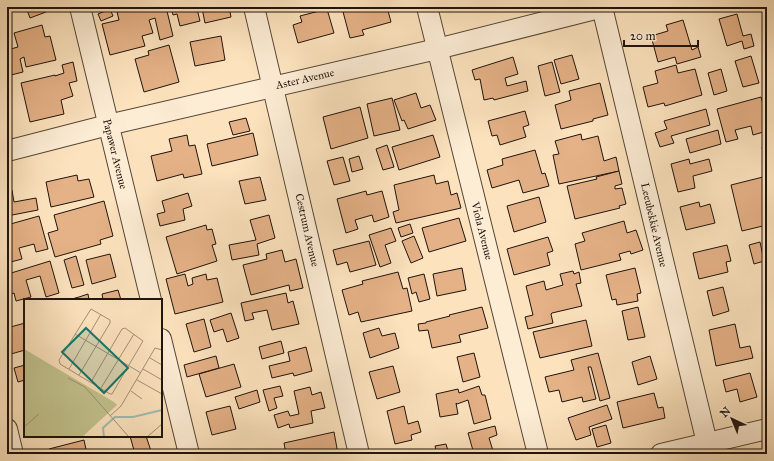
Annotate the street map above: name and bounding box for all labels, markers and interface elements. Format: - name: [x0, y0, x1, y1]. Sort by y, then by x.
- scale bar: [624, 22, 698, 48]
- text: 20 m: [630, 29, 656, 43]
- street label: Aster Avenue: [274, 66, 336, 92]
- street label: Papawer Avenue: [100, 117, 130, 191]
- street label: Leeubekkie Avenue: [638, 182, 670, 269]
- street label: Cestrum Avenue: [292, 192, 322, 268]
- street label: Viola Avenue: [468, 200, 496, 262]
- inset map: [24, 299, 162, 437]
- north arrow: [712, 399, 752, 439]
- text: N: [718, 404, 734, 420]

